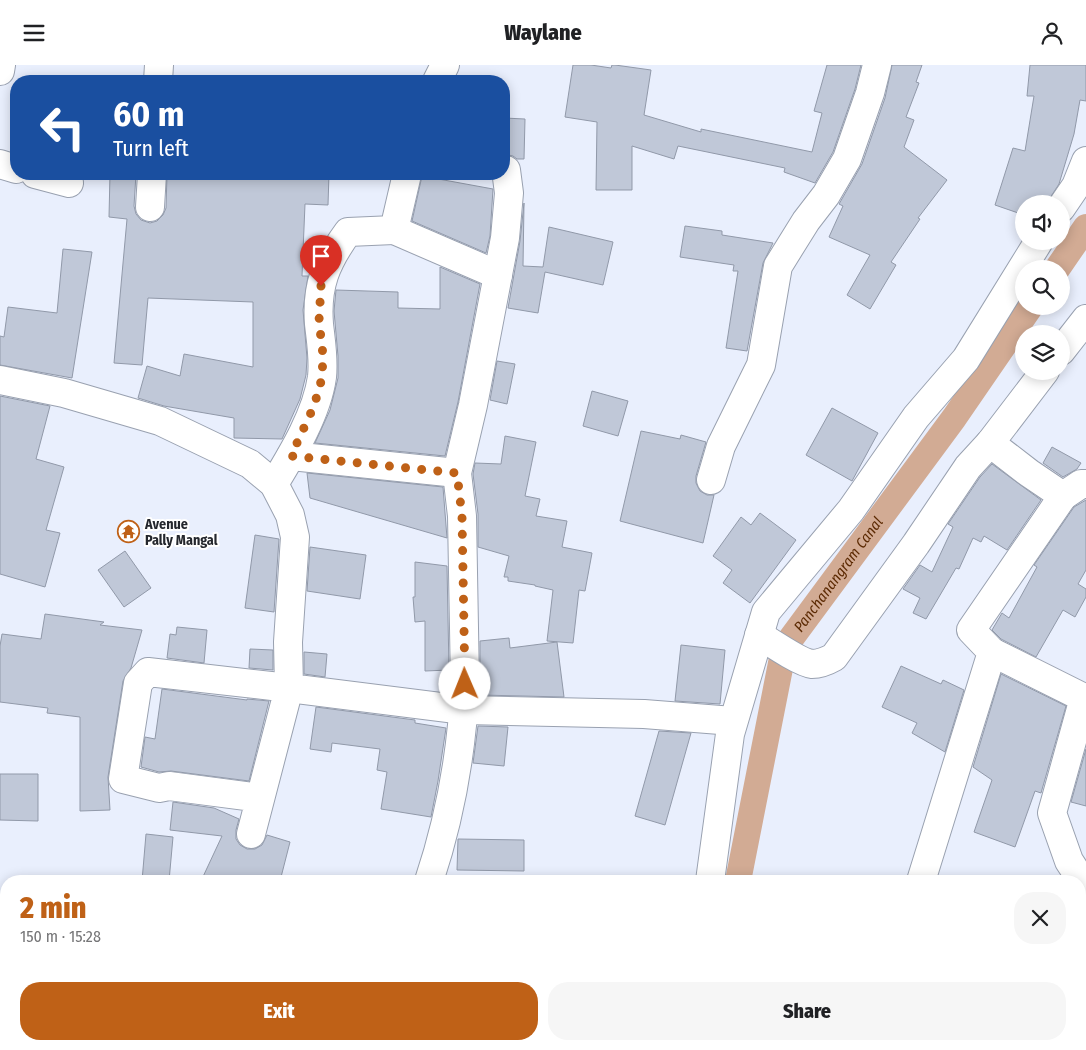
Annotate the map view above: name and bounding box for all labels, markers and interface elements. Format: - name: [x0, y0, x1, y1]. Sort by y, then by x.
- icon: menu: [20, 19, 48, 47]
- text: Waylane: [504, 19, 582, 46]
- icon: person: [1038, 19, 1066, 47]
- text: 60 m: [113, 93, 184, 135]
- icon: left: [30, 95, 95, 160]
- text: Turn left: [113, 135, 189, 162]
- map controls: [1015, 195, 1070, 380]
- button: sound: [1015, 195, 1070, 250]
- pin: [300, 235, 342, 286]
- icon: arrive: [307, 242, 335, 270]
- button: search: [1015, 260, 1070, 315]
- button: layers: [1015, 325, 1070, 380]
- water label: Panchanangram Canal: [790, 513, 887, 635]
- place label: Avenue Pally Mangal: [144, 516, 218, 549]
- temple icon: Avenue Pally Mangal: [117, 520, 141, 544]
- position arrow: [438, 657, 490, 709]
- text: 2 min: [20, 890, 86, 926]
- button: close: [1014, 892, 1066, 944]
- text: 150 m · 15:28: [20, 927, 101, 946]
- button: Exit: [20, 982, 538, 1040]
- button: Share: [548, 982, 1066, 1040]

